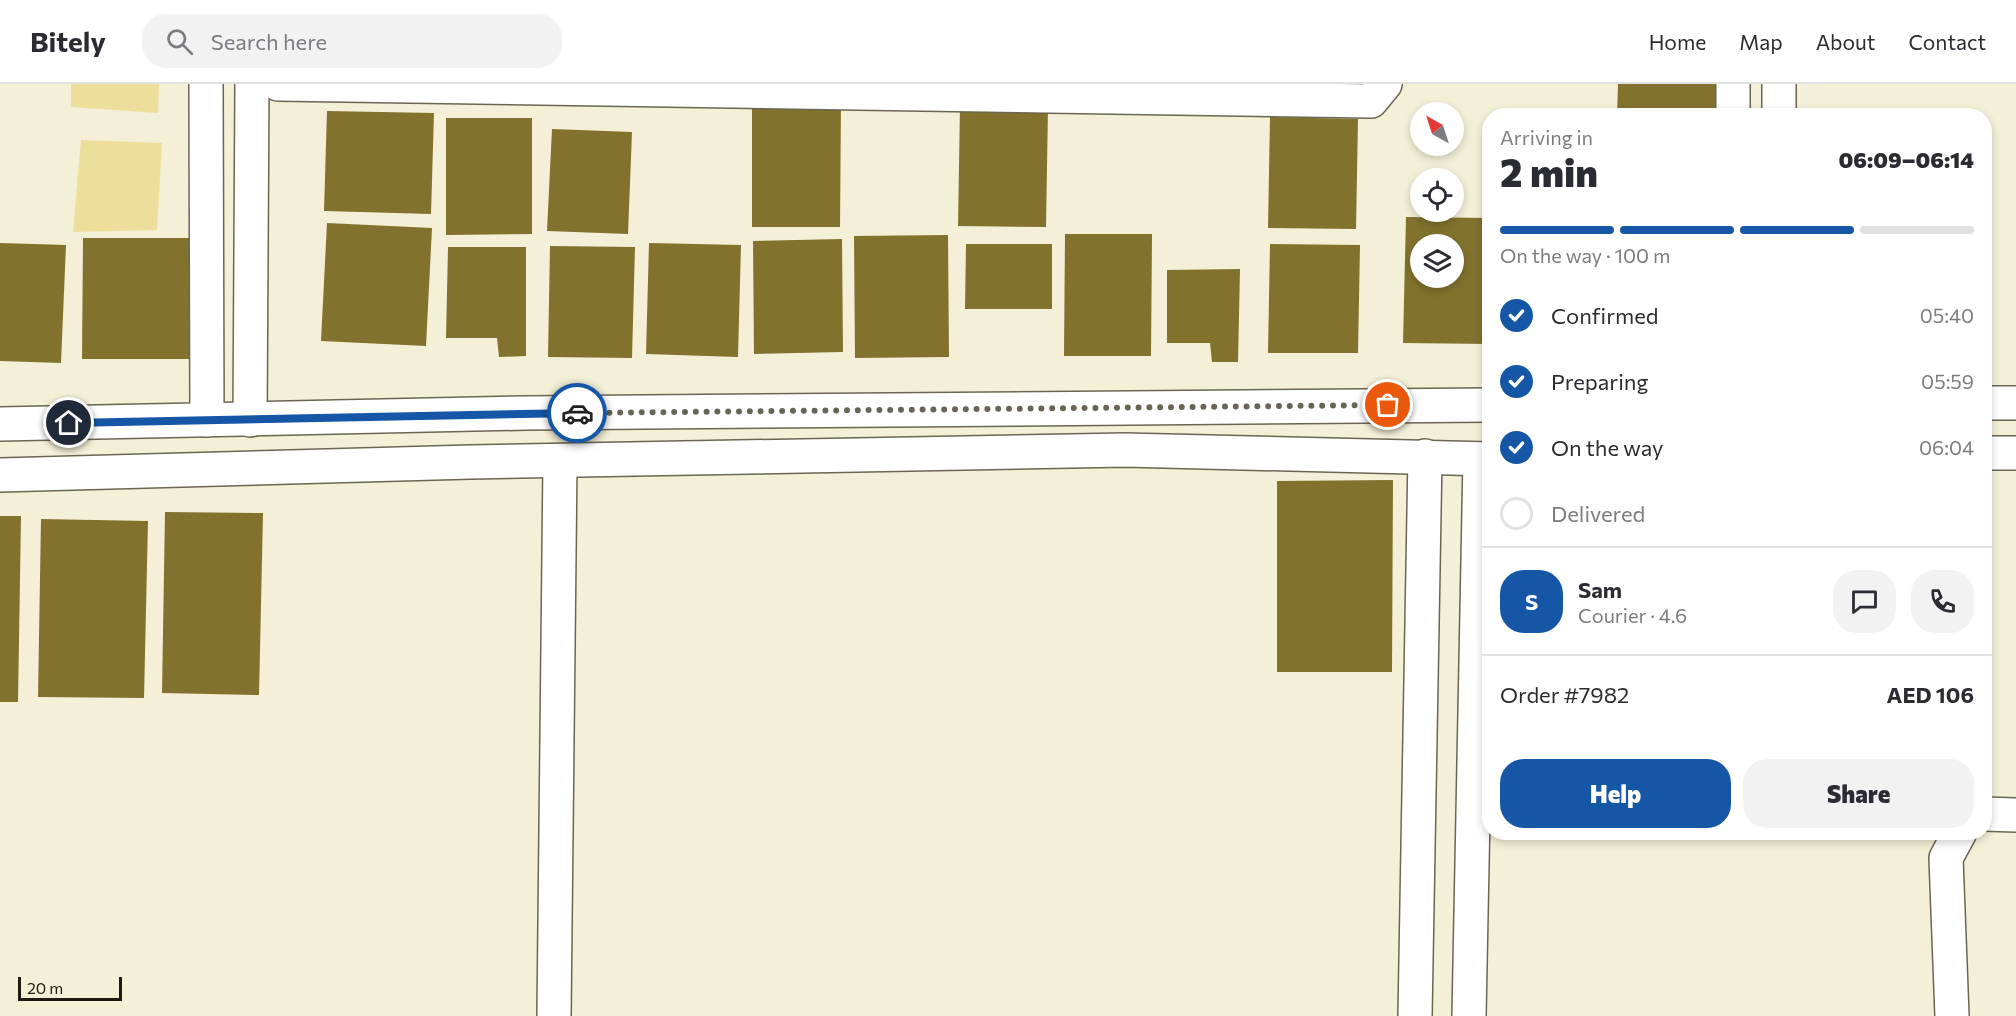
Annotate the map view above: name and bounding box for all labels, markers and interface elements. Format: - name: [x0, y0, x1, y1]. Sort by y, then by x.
- search box: [142, 14, 562, 68]
- text: Bitely: [30, 24, 106, 58]
- icon: search: [163, 25, 196, 58]
- text: Search here: [211, 28, 327, 55]
- text: Home: [1649, 29, 1706, 54]
- text: Map: [1739, 29, 1783, 54]
- text: About: [1816, 29, 1875, 54]
- text: Contact: [1908, 29, 1986, 54]
- north arrow: [1410, 102, 1464, 156]
- map controls: [1410, 102, 1464, 288]
- text: Arriving in: [1500, 125, 1593, 149]
- text: 06:09–06:14: [1839, 146, 1974, 173]
- text: 2 min: [1500, 147, 1598, 195]
- button: locate: [1410, 168, 1464, 222]
- button: layers: [1410, 234, 1464, 288]
- text: On the way · 100 m: [1500, 243, 1670, 267]
- icon: check: [1500, 299, 1533, 332]
- text: Confirmed: [1551, 302, 1658, 329]
- text: 05:40: [1920, 303, 1974, 327]
- icon: check: [1500, 365, 1533, 398]
- text: Preparing: [1551, 368, 1648, 395]
- text: 05:59: [1921, 369, 1974, 393]
- pin: [1362, 379, 1413, 430]
- courier: [547, 383, 607, 443]
- icon: bag: [1371, 388, 1404, 421]
- pin: [43, 397, 94, 448]
- icon: car: [561, 397, 594, 430]
- icon: home: [52, 406, 85, 439]
- icon: check: [1500, 431, 1533, 464]
- text: On the way: [1551, 434, 1663, 461]
- text: 06:04: [1919, 435, 1974, 459]
- text: Delivered: [1551, 500, 1645, 527]
- button: chat: [1833, 570, 1896, 633]
- button: phone: [1911, 570, 1974, 633]
- text: Sam: [1578, 576, 1622, 603]
- text: S: [1525, 588, 1538, 615]
- text: Courier · 4.6: [1578, 603, 1687, 627]
- text: Order #7982: [1500, 681, 1629, 708]
- text: AED 106: [1887, 681, 1974, 708]
- button: Help: [1500, 759, 1731, 828]
- button: Share: [1743, 759, 1974, 828]
- scale bar: [18, 974, 122, 1002]
- text: 20 m: [27, 978, 63, 997]

